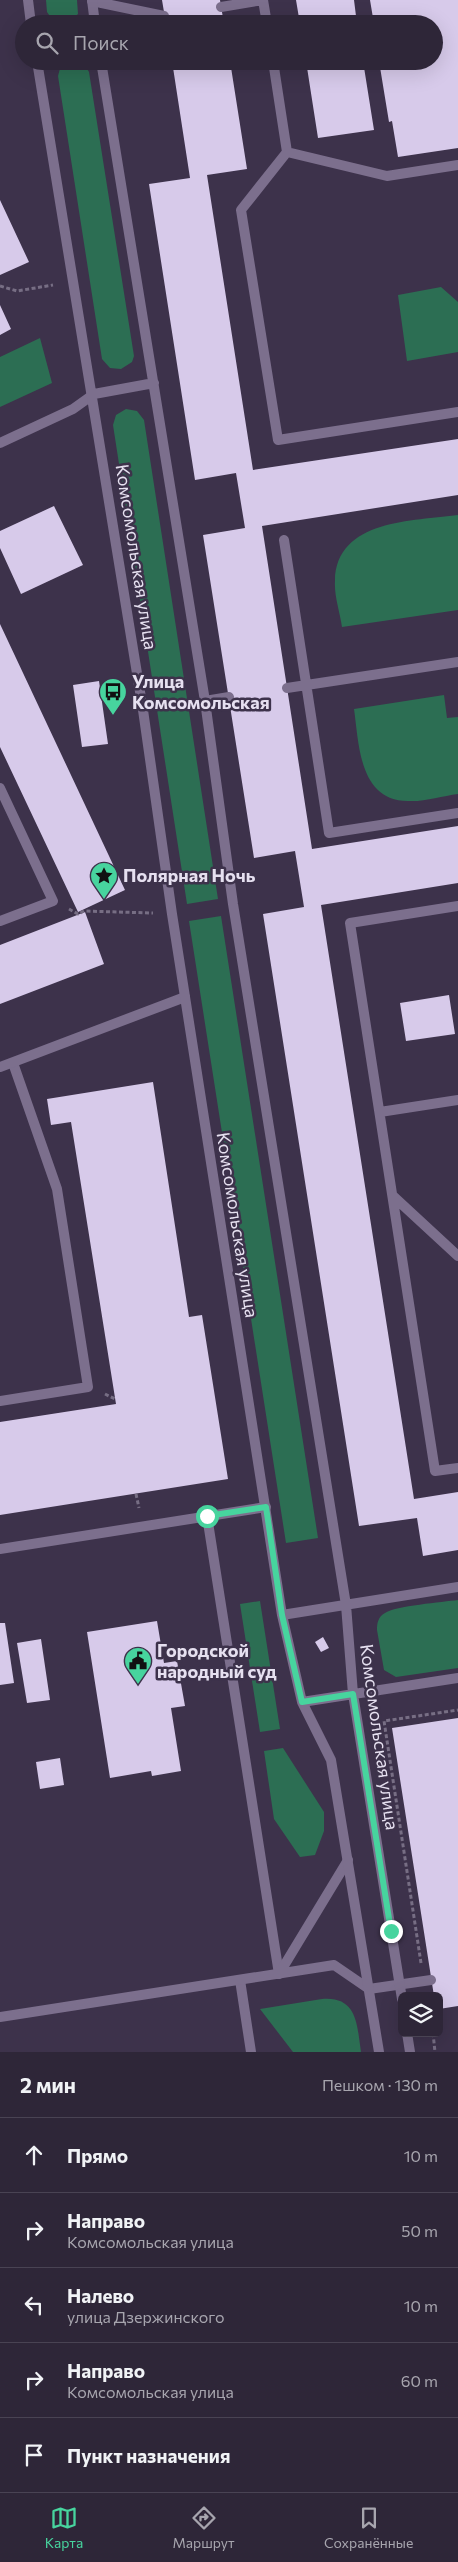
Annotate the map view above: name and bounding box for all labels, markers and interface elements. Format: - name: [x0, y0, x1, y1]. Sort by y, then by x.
- search box: [15, 15, 443, 70]
- icon: search: [33, 29, 61, 57]
- text: Поиск: [73, 31, 129, 54]
- street label: Комсомольская улица: [111, 462, 163, 651]
- place label: Улица Комсомольская: [132, 670, 270, 713]
- bus stop icon: Улица Комсомольская: [98, 677, 128, 716]
- place icon: Полярная Ночь: [89, 861, 119, 900]
- place label: Полярная Ночь: [123, 864, 256, 886]
- street label: Комсомольская улица: [212, 1130, 264, 1319]
- route start: [196, 1505, 219, 1528]
- place label: Городской народный суд: [157, 1639, 276, 1682]
- street label: Комсомольская улица: [356, 1642, 404, 1831]
- public building icon: Городской народный суд: [123, 1646, 153, 1685]
- route end: [380, 1920, 403, 1943]
- map controls: [398, 1992, 443, 2037]
- button: layers: [398, 1992, 443, 2037]
- text: 2 мин: [20, 2072, 76, 2097]
- text: Пешком · 130 m: [322, 2075, 438, 2094]
- icon: ahead: [20, 2141, 48, 2169]
- text: Прямо: [67, 2144, 128, 2167]
- text: 10 m: [404, 2146, 438, 2165]
- text: Направо: [67, 2209, 145, 2232]
- icon: right: [20, 2216, 48, 2244]
- text: 50 m: [401, 2221, 438, 2240]
- text: Комсомольская улица: [67, 2232, 234, 2251]
- text: Налево: [67, 2284, 134, 2307]
- icon: left: [20, 2291, 48, 2319]
- text: 10 m: [404, 2296, 438, 2315]
- text: улица Дзержинского: [67, 2307, 225, 2326]
- text: Направо: [67, 2359, 145, 2382]
- icon: right: [20, 2366, 48, 2394]
- text: 60 m: [401, 2371, 438, 2390]
- text: Комсомольская улица: [67, 2382, 234, 2401]
- icon: arrive: [20, 2441, 48, 2469]
- text: Пункт назначения: [67, 2444, 230, 2467]
- tab: Карта: [45, 2504, 83, 2551]
- tab: Маршрут: [173, 2504, 235, 2551]
- tab: Сохранённые: [324, 2504, 413, 2551]

